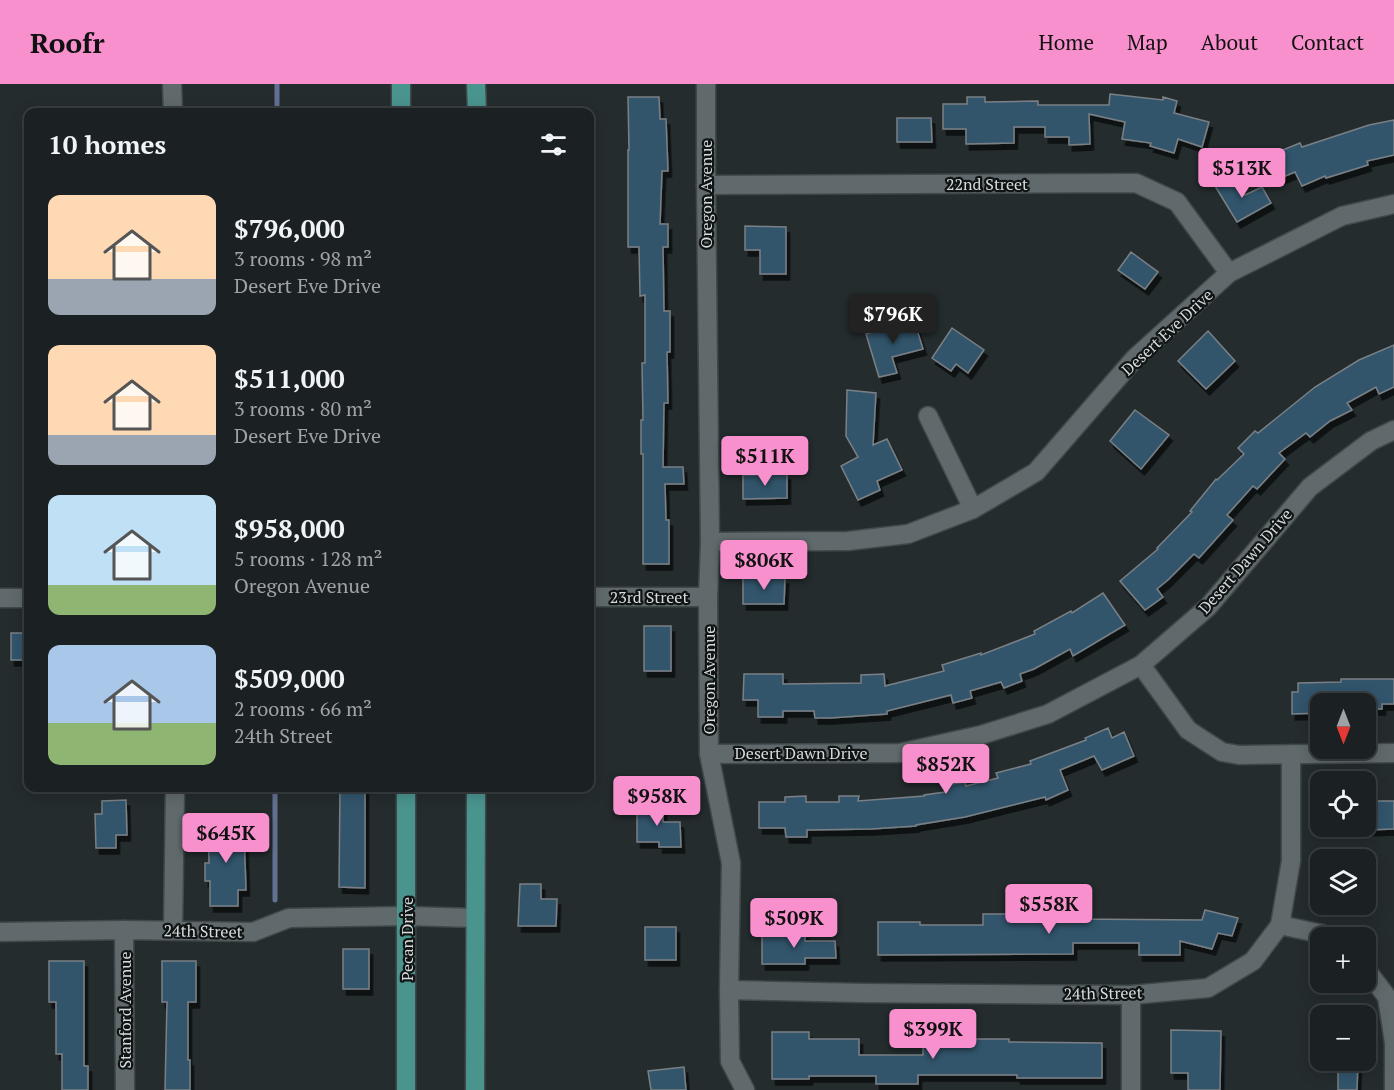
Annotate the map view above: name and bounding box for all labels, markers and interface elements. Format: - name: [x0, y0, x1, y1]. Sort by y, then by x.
- text: Roofr: [30, 24, 104, 61]
- text: Home: [1038, 28, 1094, 56]
- text: Map: [1127, 28, 1168, 56]
- text: About: [1201, 28, 1258, 56]
- text: Contact: [1291, 28, 1364, 56]
- text: 10 homes: [48, 127, 166, 161]
- icon: filters: [537, 128, 570, 161]
- street label: Oregon Avenue: [695, 140, 717, 248]
- pin: $513K: [1200, 148, 1284, 199]
- text: $513K: [1212, 154, 1272, 181]
- street label: 22nd Street: [946, 173, 1028, 195]
- text: $796,000: [234, 211, 345, 245]
- icon: home: [96, 219, 168, 291]
- text: 3 rooms · 98 m²: [234, 245, 372, 272]
- text: Desert Eve Drive: [234, 272, 381, 299]
- street label: Desert Eve Drive: [1117, 284, 1217, 380]
- pin: $796K: [851, 294, 935, 345]
- text: $796K: [863, 300, 923, 327]
- text: $511,000: [234, 361, 345, 395]
- icon: home: [96, 369, 168, 441]
- text: 3 rooms · 80 m²: [234, 395, 372, 422]
- text: Desert Eve Drive: [234, 422, 381, 449]
- pin: $511K: [723, 436, 807, 487]
- text: $511K: [735, 442, 795, 469]
- street label: Desert Dawn Drive: [1193, 504, 1297, 618]
- text: $958,000: [234, 511, 345, 545]
- icon: home: [96, 519, 168, 591]
- pin: $806K: [722, 540, 806, 591]
- text: 5 rooms · 128 m²: [234, 545, 382, 572]
- text: $806K: [734, 546, 794, 573]
- text: Oregon Avenue: [234, 572, 370, 599]
- street label: 23rd Street: [610, 586, 688, 608]
- street label: Oregon Avenue: [698, 626, 720, 734]
- text: $509,000: [234, 661, 345, 695]
- icon: home: [96, 669, 168, 741]
- north arrow: [1310, 693, 1376, 759]
- map controls: [1310, 693, 1376, 1071]
- text: 2 rooms · 66 m²: [234, 695, 372, 722]
- text: 24th Street: [234, 722, 333, 749]
- street label: Desert Dawn Drive: [735, 742, 867, 764]
- pin: $852K: [904, 744, 988, 795]
- text: $852K: [916, 750, 976, 777]
- button: locate: [1310, 771, 1376, 837]
- pin: $958K: [615, 776, 699, 827]
- text: $958K: [627, 782, 687, 809]
- pin: $645K: [184, 813, 268, 864]
- text: $645K: [196, 819, 256, 846]
- button: layers: [1310, 849, 1376, 915]
- pin: $558K: [1007, 884, 1091, 935]
- text: $558K: [1019, 890, 1079, 917]
- street label: Pecan Drive: [396, 897, 418, 981]
- pin: $509K: [752, 898, 836, 949]
- text: $509K: [764, 904, 824, 931]
- street label: 24th Street: [163, 919, 243, 943]
- button: +: [1310, 927, 1376, 993]
- street label: Stanford Avenue: [114, 951, 136, 1069]
- street label: 24th Street: [1063, 981, 1143, 1005]
- button: −: [1310, 1005, 1376, 1071]
- pin: $399K: [891, 1009, 975, 1060]
- text: $399K: [903, 1015, 963, 1042]

